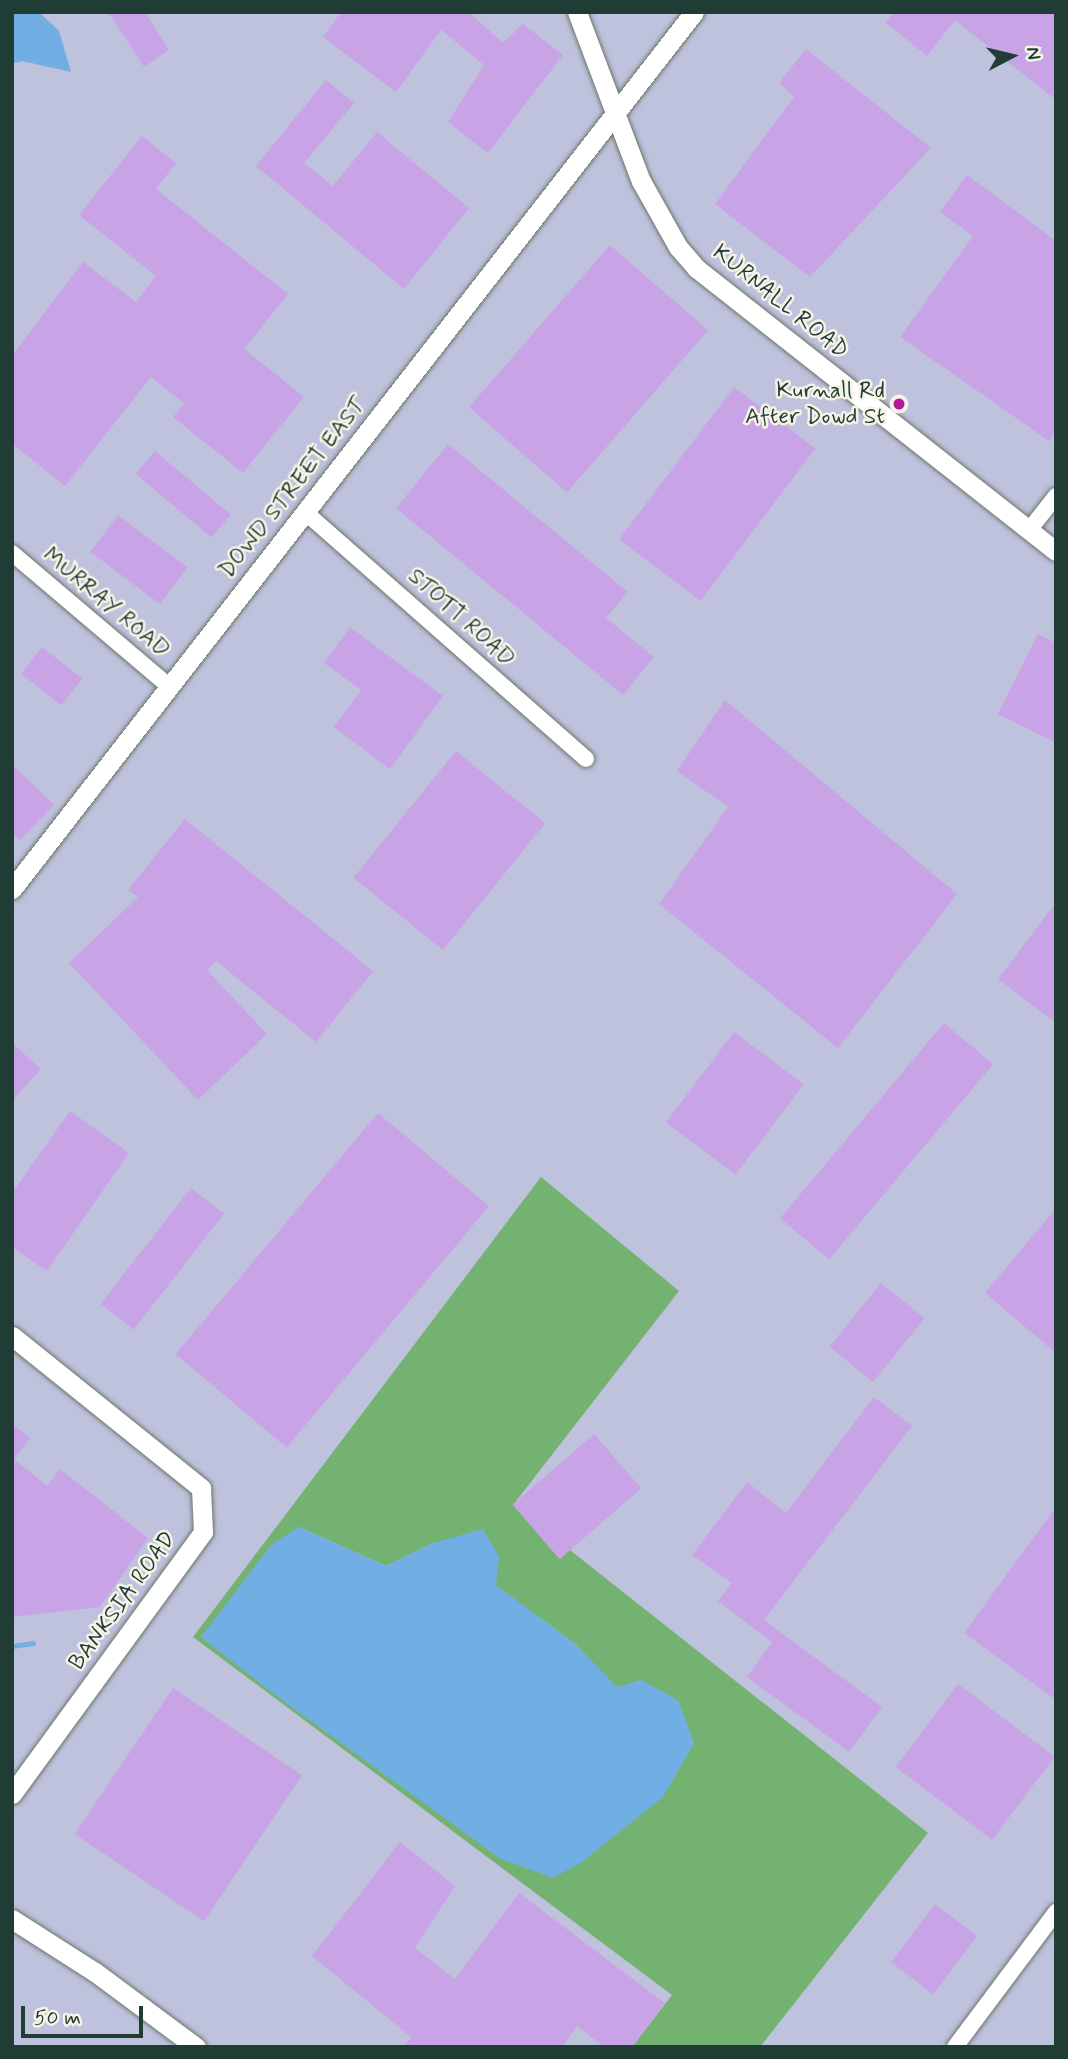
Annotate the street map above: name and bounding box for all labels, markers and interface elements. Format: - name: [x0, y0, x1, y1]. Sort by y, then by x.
- north arrow: [977, 21, 1047, 91]
- text: N: [1020, 46, 1047, 61]
- street label: KURNALL ROAD: [708, 240, 852, 364]
- place label: Kurnall Rd After Dowd St: [744, 377, 885, 431]
- street label: DOWD STREET EAST: [214, 392, 372, 584]
- marker: Kurnall Rd After Dowd St: [891, 396, 907, 412]
- street label: MURRAY ROAD: [37, 542, 175, 664]
- street label: STOTT ROAD: [402, 563, 520, 673]
- street label: BANKSIA ROAD: [64, 1526, 182, 1676]
- scale bar: [24, 1993, 147, 2037]
- text: 50 m: [34, 2004, 81, 2032]

